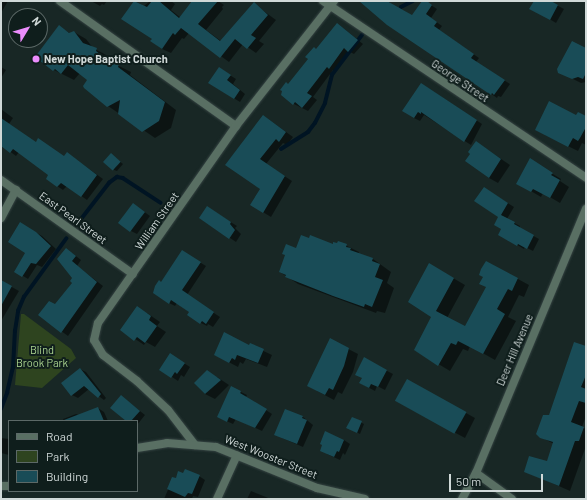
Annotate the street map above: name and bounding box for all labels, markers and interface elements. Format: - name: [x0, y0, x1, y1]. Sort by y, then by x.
- north arrow: [8, 8, 48, 48]
- text: N: [30, 14, 44, 28]
- place label: New Hope Baptist Church: [44, 52, 168, 66]
- marker: New Hope Baptist Church: [31, 54, 41, 64]
- street label: George Street: [429, 57, 491, 105]
- street label: East Pearl Street: [37, 189, 109, 247]
- street label: William Street: [132, 190, 182, 252]
- street label: Deer Hill Avenue: [494, 312, 536, 388]
- park label: Blind Brook Park: [16, 344, 68, 370]
- legend: [8, 420, 138, 492]
- text: Road: [46, 429, 73, 443]
- street label: West Wooster Street: [223, 432, 319, 482]
- text: Park: [46, 449, 70, 463]
- scale bar: [451, 466, 545, 492]
- text: Building: [46, 469, 88, 483]
- text: 50 m: [456, 474, 481, 488]

